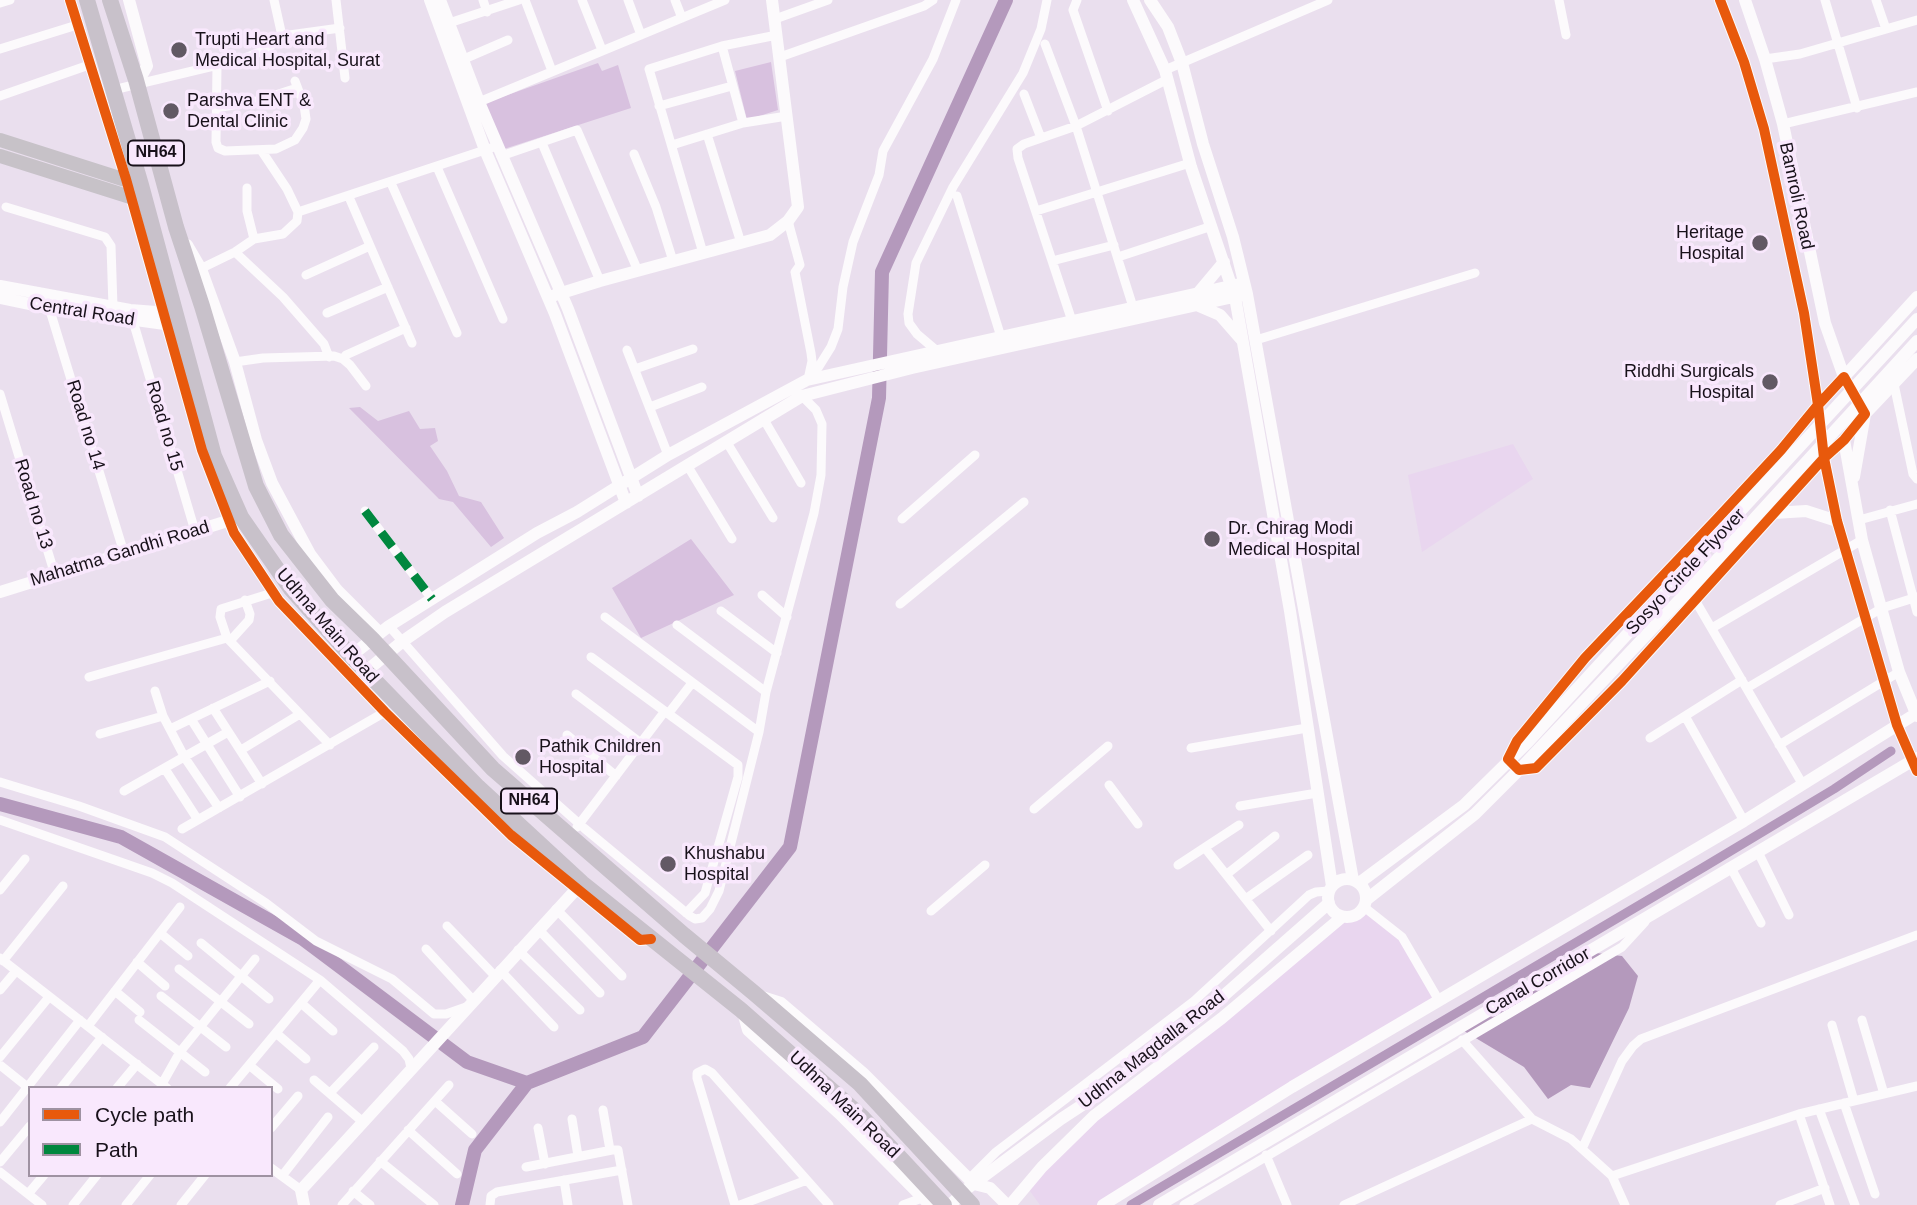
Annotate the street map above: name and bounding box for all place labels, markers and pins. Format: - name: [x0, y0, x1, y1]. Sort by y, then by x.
- place label: Trupti Heart and Medical Hospital, Surat: [195, 29, 380, 72]
- marker: Trupti Heart and Medical Hospital, Surat: [169, 40, 189, 60]
- place label: Parshva ENT & Dental Clinic: [187, 90, 311, 132]
- marker: Parshva ENT & Dental Clinic: [161, 101, 181, 121]
- place label: Heritage Hospital: [1676, 222, 1744, 264]
- marker: Heritage Hospital: [1750, 233, 1770, 253]
- place label: Riddhi Surgicals Hospital: [1624, 361, 1754, 404]
- marker: Riddhi Surgicals Hospital: [1760, 372, 1780, 392]
- place label: Dr. Chirag Modi Medical Hospital: [1228, 518, 1360, 560]
- marker: Dr. Chirag Modi Medical Hospital: [1202, 529, 1222, 549]
- place label: Pathik Children Hospital: [539, 736, 661, 778]
- marker: Pathik Children Hospital: [513, 747, 533, 767]
- place label: Khushabu Hospital: [684, 843, 765, 886]
- marker: Khushabu Hospital: [658, 854, 678, 874]

